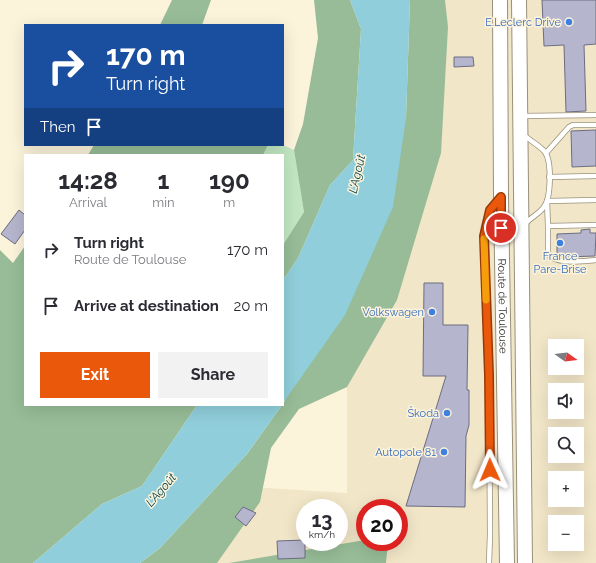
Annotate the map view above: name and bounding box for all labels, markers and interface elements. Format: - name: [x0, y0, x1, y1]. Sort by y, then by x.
- place label: E.Leclerc Drive: [485, 16, 562, 29]
- marker: E.Leclerc Drive: [564, 17, 574, 27]
- text: 170 m: [106, 39, 186, 72]
- icon: right: [40, 40, 92, 92]
- text: Turn right: [106, 73, 185, 94]
- icon: arrive: [83, 116, 105, 138]
- text: Then: [40, 118, 75, 136]
- water label: L'Agoût: [346, 153, 368, 195]
- text: 14:28: [58, 166, 118, 195]
- text: 1: [157, 166, 169, 195]
- text: 190: [209, 166, 250, 195]
- text: Arrival: [69, 195, 107, 210]
- text: min: [152, 195, 175, 210]
- text: m: [223, 195, 235, 210]
- pin: [484, 211, 518, 245]
- icon: arrive: [490, 217, 512, 239]
- text: Turn right: [74, 234, 144, 252]
- marker: France Pare-Brise: [555, 238, 565, 248]
- icon: right: [40, 239, 62, 261]
- text: 170 m: [227, 241, 268, 259]
- place label: France Pare-Brise: [534, 250, 587, 276]
- text: Route de Toulouse: [74, 252, 186, 267]
- street label: Route de Toulouse: [496, 258, 510, 354]
- icon: arrive: [40, 295, 62, 317]
- text: Arrive at destination: [74, 297, 219, 315]
- text: 20 m: [233, 297, 268, 315]
- place label: Volkswagen: [362, 306, 424, 319]
- marker: Volkswagen: [427, 307, 437, 317]
- north arrow: [548, 339, 584, 375]
- map controls: [548, 339, 584, 551]
- button: Exit: [40, 352, 150, 398]
- button: Share: [158, 352, 268, 398]
- button: sound: [548, 383, 584, 419]
- place label: Škoda: [407, 406, 439, 420]
- marker: Škoda: [442, 408, 452, 418]
- button: search: [548, 427, 584, 463]
- place label: Autopole 81: [375, 446, 436, 459]
- marker: Autopole 81: [439, 447, 449, 457]
- position arrow: [469, 449, 511, 491]
- water label: L'Agoût: [143, 470, 179, 509]
- button: +: [548, 471, 584, 507]
- speed limit sign: 20: [356, 499, 408, 551]
- text: 13: [311, 508, 333, 532]
- button: −: [548, 515, 584, 551]
- text: km/h: [309, 529, 335, 540]

